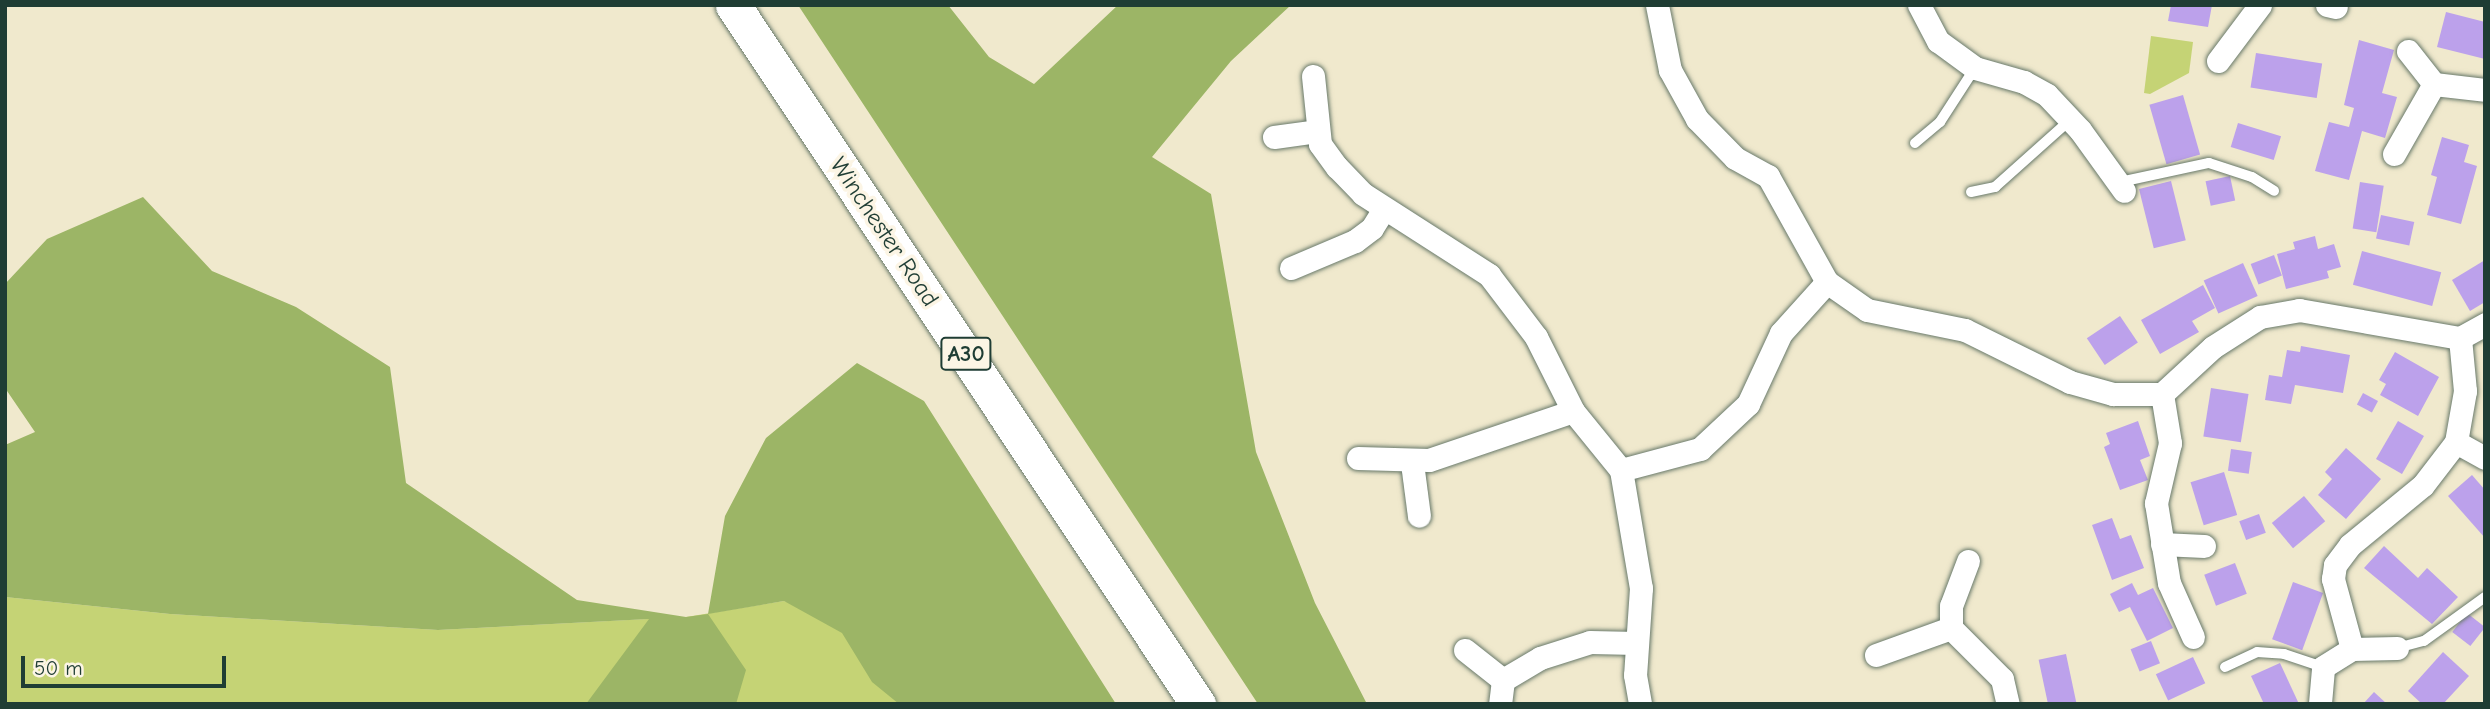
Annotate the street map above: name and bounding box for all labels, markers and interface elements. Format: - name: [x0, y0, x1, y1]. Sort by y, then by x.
- street label: Winchester Road: [824, 152, 944, 312]
- road number: A30: [940, 334, 992, 374]
- scale bar: [24, 642, 229, 686]
- text: 50 m: [34, 656, 83, 680]

